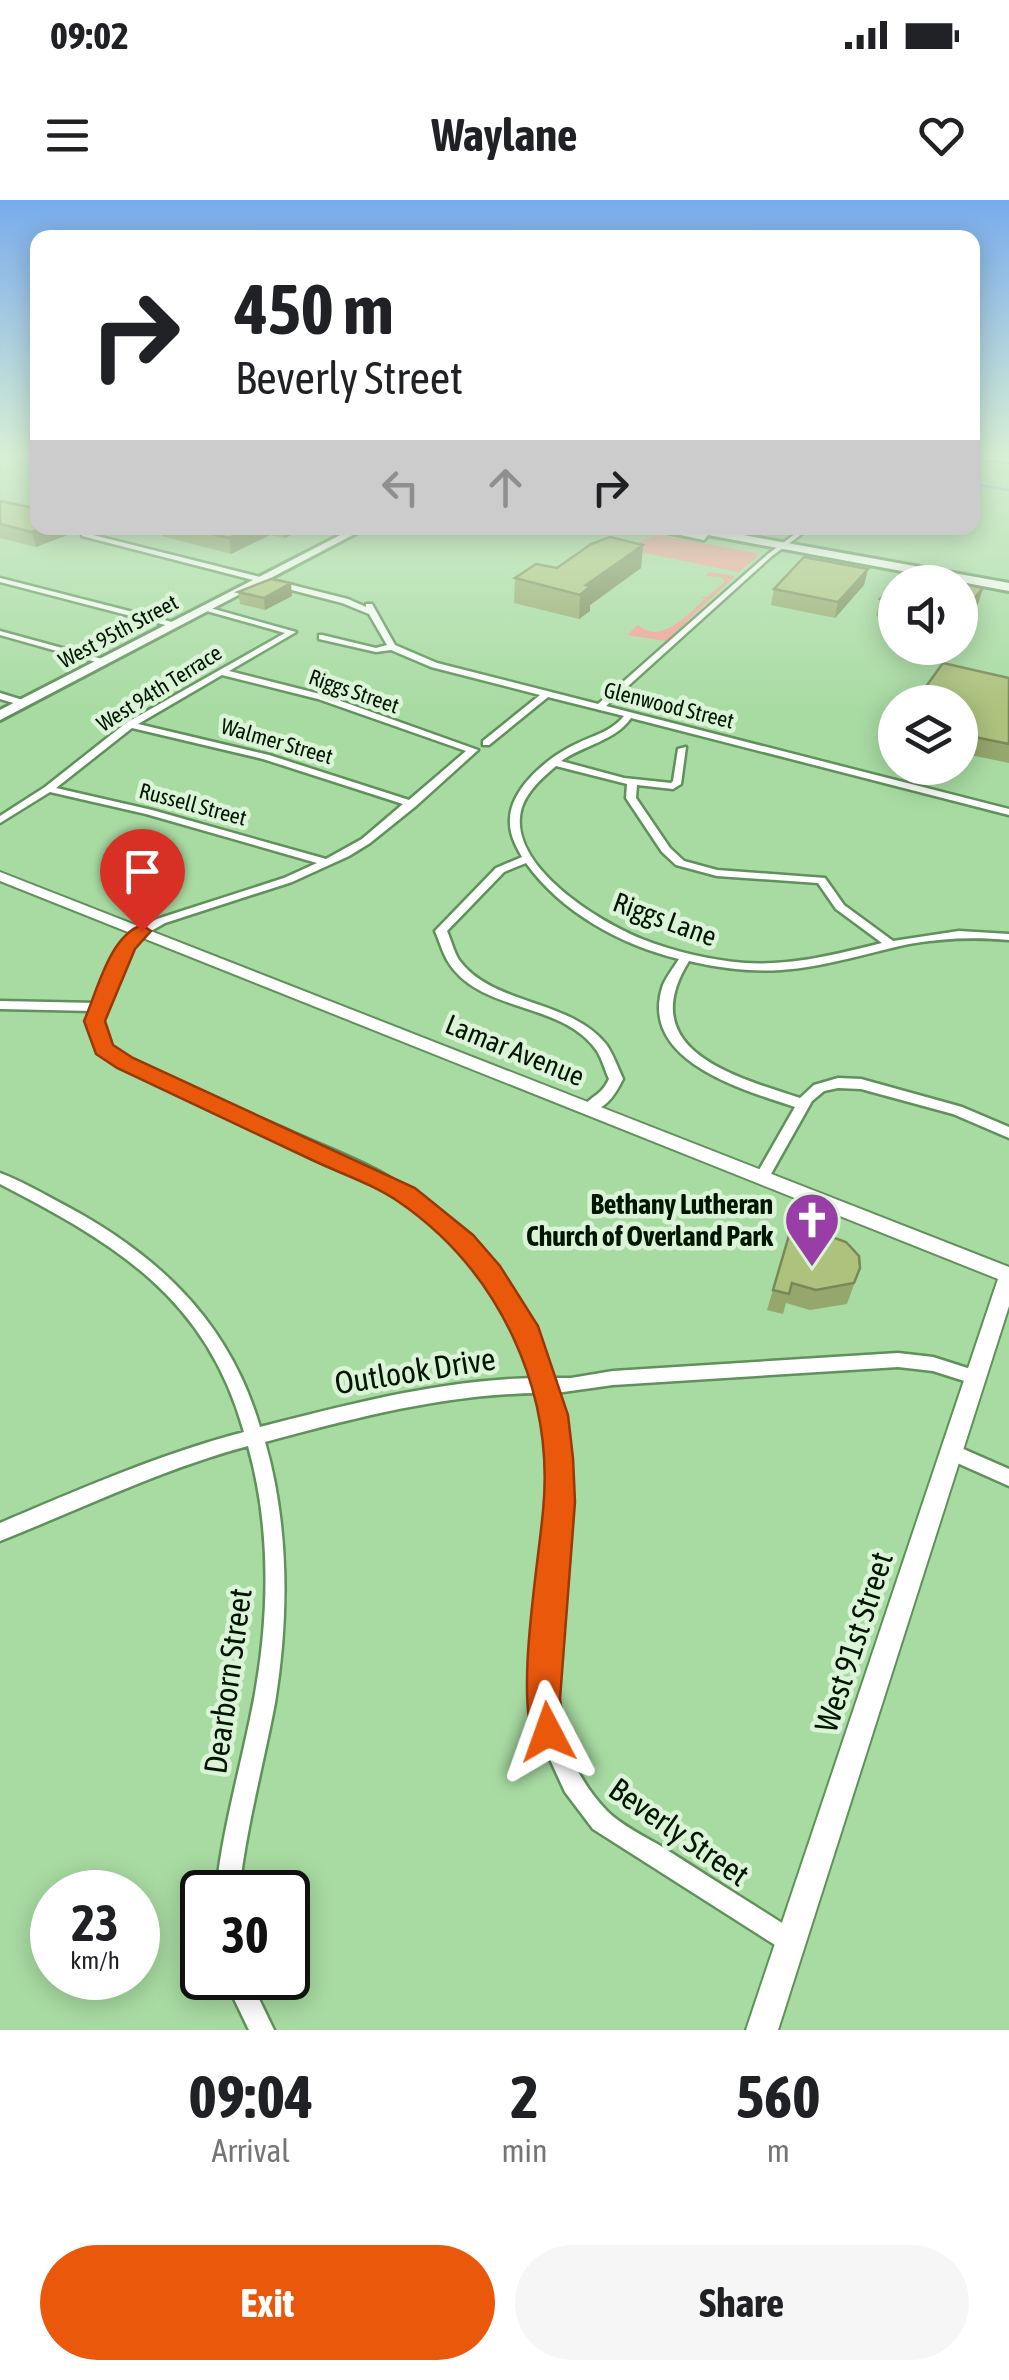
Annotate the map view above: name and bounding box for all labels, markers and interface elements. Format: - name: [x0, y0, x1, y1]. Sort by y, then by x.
- text: 09:02: [50, 14, 129, 57]
- icon: menu: [40, 108, 95, 163]
- icon: heart: [914, 108, 969, 163]
- text: Waylane: [432, 109, 577, 161]
- text: 450 m: [235, 269, 394, 349]
- icon: right: [70, 270, 200, 400]
- text: Beverly Street: [235, 352, 463, 404]
- icon: left: [373, 460, 428, 515]
- icon: ahead: [478, 460, 533, 515]
- icon: right: [583, 460, 638, 515]
- map controls: [878, 565, 978, 785]
- button: sound: [878, 565, 978, 665]
- street label: West 95th Street: [54, 589, 182, 673]
- street label: West 94th Terrace: [92, 639, 226, 737]
- street label: Riggs Street: [306, 663, 402, 719]
- street label: Glenwood Street: [601, 676, 737, 734]
- button: layers: [878, 685, 978, 785]
- street label: Walmer Street: [218, 713, 336, 769]
- street label: Russell Street: [136, 777, 250, 831]
- pin: [100, 829, 185, 932]
- icon: arrive: [115, 844, 170, 899]
- street label: Riggs Lane: [609, 886, 721, 952]
- street label: Lamar Avenue: [441, 1008, 589, 1092]
- place label: Bethany Lutheran Church of Overland Park: [526, 1188, 774, 1252]
- church icon: Bethany Lutheran Church of Overland Park: [782, 1190, 842, 1269]
- street label: Outlook Drive: [332, 1340, 498, 1401]
- street label: West 91st Street: [807, 1547, 900, 1736]
- street label: Dearborn Street: [196, 1586, 259, 1776]
- position arrow: [496, 1680, 600, 1784]
- street label: Beverly Street: [602, 1770, 756, 1893]
- speed limit sign: 30: [180, 1870, 310, 2000]
- text: 23: [71, 1894, 118, 1952]
- text: km/h: [70, 1946, 120, 1974]
- text: 09:04: [188, 2062, 313, 2131]
- text: 2: [510, 2062, 539, 2131]
- text: 560: [736, 2062, 821, 2131]
- text: Arrival: [212, 2132, 290, 2169]
- text: min: [502, 2132, 547, 2169]
- text: m: [767, 2132, 790, 2169]
- button: Exit: [40, 2245, 495, 2360]
- button: Share: [515, 2245, 969, 2360]

